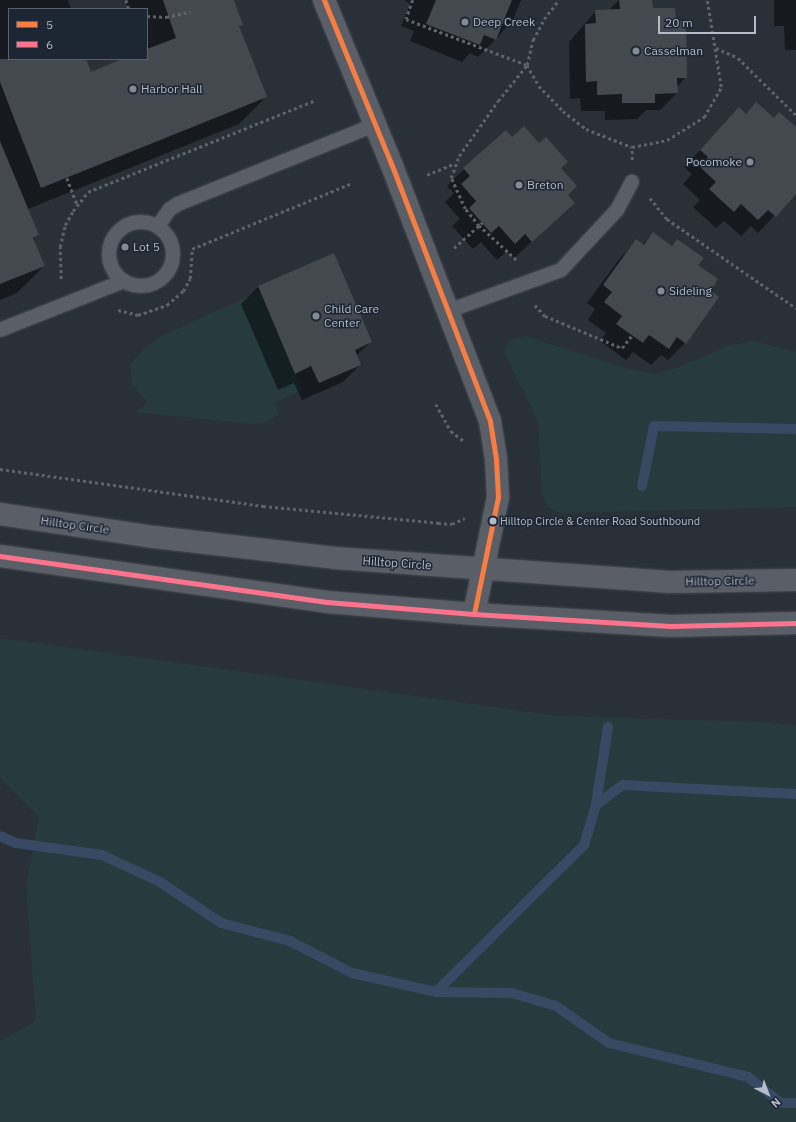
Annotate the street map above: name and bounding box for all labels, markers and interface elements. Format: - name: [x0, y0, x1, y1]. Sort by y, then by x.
- legend: [8, 8, 148, 60]
- scale bar: [660, 8, 758, 34]
- place label: Deep Creek: [473, 15, 535, 29]
- text: 20 m: [665, 15, 693, 30]
- text: 5: [46, 17, 53, 32]
- marker: Deep Creek: [460, 17, 470, 27]
- text: 6: [46, 37, 53, 52]
- place label: Casselman: [644, 44, 703, 58]
- marker: Casselman: [631, 46, 641, 56]
- place label: Harbor Hall: [141, 82, 203, 96]
- marker: Harbor Hall: [128, 84, 138, 94]
- place label: Pocomoke: [686, 155, 742, 169]
- marker: Pocomoke: [745, 157, 755, 167]
- place label: Breton: [527, 178, 563, 192]
- marker: Breton: [514, 180, 524, 190]
- place label: Lot 5: [133, 240, 160, 254]
- marker: Lot 5: [120, 242, 130, 252]
- place label: Sideling: [669, 284, 712, 298]
- marker: Sideling: [656, 286, 666, 296]
- place label: Child Care Center: [324, 302, 379, 330]
- marker: Child Care Center: [311, 311, 321, 321]
- street label: Hilltop Circle: [40, 513, 110, 537]
- place label: Hilltop Circle & Center Road Southbound: [500, 514, 700, 528]
- marker: Hilltop Circle & Center Road Southbound: [488, 516, 498, 526]
- street label: Hilltop Circle: [362, 553, 432, 573]
- street label: Hilltop Circle: [685, 573, 755, 589]
- north arrow: [748, 1074, 788, 1114]
- text: N: [768, 1095, 784, 1111]

